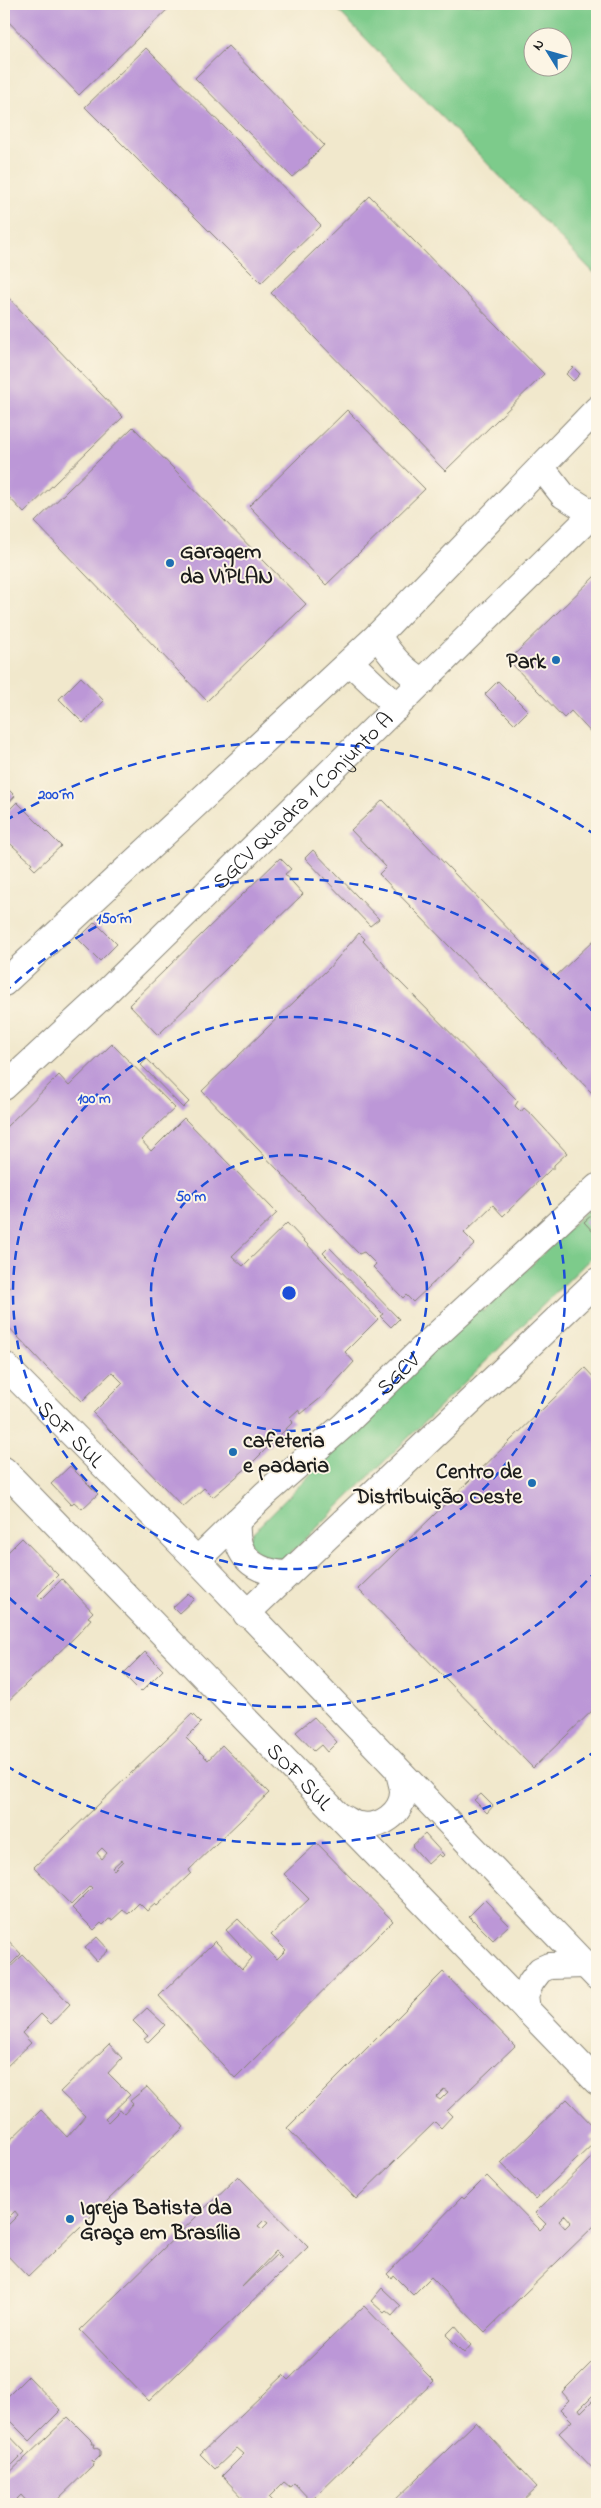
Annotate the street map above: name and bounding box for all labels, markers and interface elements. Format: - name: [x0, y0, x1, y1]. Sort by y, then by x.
- north arrow: [524, 28, 574, 78]
- text: N: [528, 35, 550, 55]
- place label: Garagem da VIPLAN: [180, 537, 273, 594]
- marker: Garagem da VIPLAN: [164, 557, 176, 569]
- place label: Park: [506, 647, 547, 679]
- marker: Park: [550, 654, 562, 666]
- street label: SGCV Quadra 1 Conjunto A: [206, 705, 402, 898]
- text: 200 m: [37, 784, 74, 806]
- text: 150 m: [96, 908, 132, 930]
- text: 100 m: [77, 1088, 111, 1110]
- text: 50 m: [176, 1186, 207, 1208]
- centre of rings: [280, 1284, 298, 1302]
- street label: SGCV: [370, 1346, 429, 1404]
- street label: SOF SUL: [28, 1394, 111, 1477]
- place label: cafeteria e padaria: [243, 1426, 329, 1483]
- marker: cafeteria e padaria: [227, 1446, 239, 1458]
- place label: Centro de Distribuição Oeste: [353, 1457, 523, 1514]
- marker: Centro de Distribuição Oeste: [526, 1477, 538, 1489]
- street label: SOF SUL: [258, 1737, 340, 1820]
- place label: Igreja Batista da Graça em Brasília: [80, 2193, 240, 2250]
- marker: Igreja Batista da Graça em Brasília: [64, 2213, 76, 2225]

